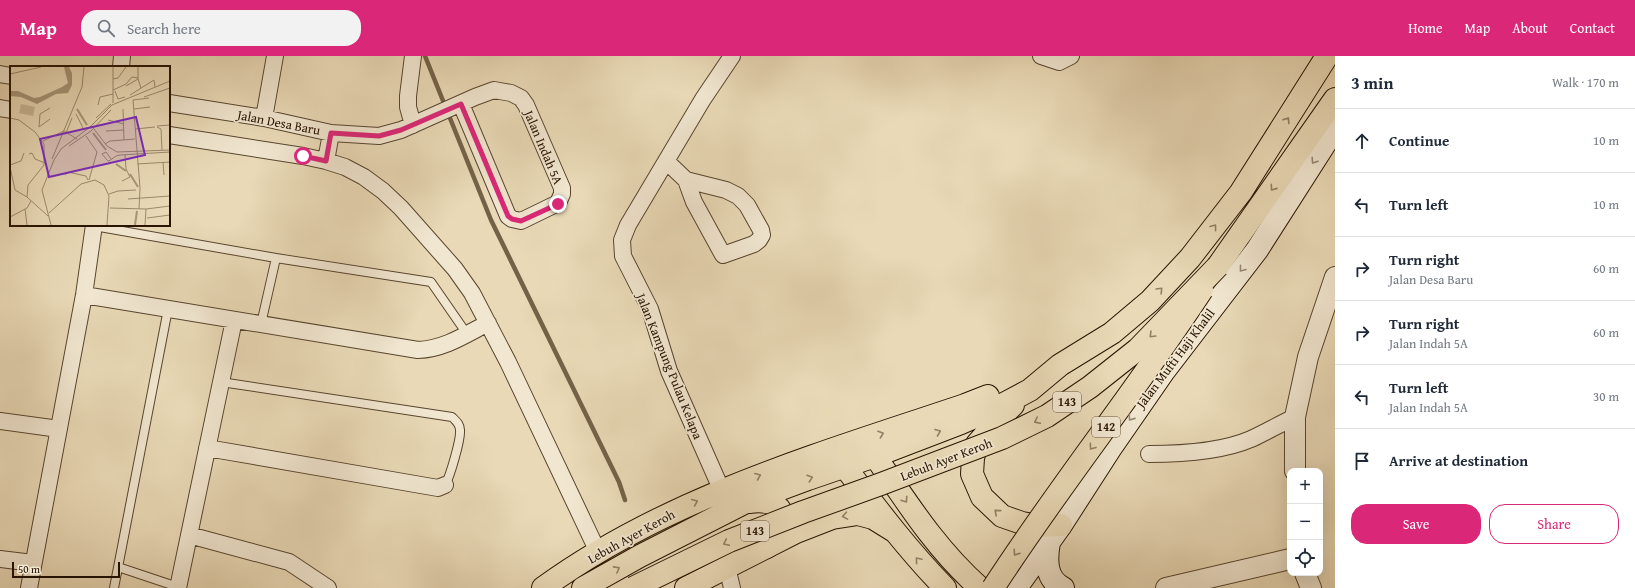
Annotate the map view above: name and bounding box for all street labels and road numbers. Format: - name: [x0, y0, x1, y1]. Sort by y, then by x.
- street label: Jalan Desa Baru: [234, 105, 322, 140]
- street label: Jalan Indah 5A: [519, 105, 568, 187]
- street label: Jalan Kampung Pulau Kelapa: [631, 289, 708, 443]
- street label: Jalan Mufti Haji Khalil: [1130, 304, 1219, 414]
- road number: 143: [1053, 392, 1081, 412]
- road number: 142: [1092, 417, 1120, 437]
- street label: Lebuh Ayer Keroh: [897, 433, 996, 486]
- street label: Lebuh Ayer Keroh: [584, 504, 679, 568]
- road number: 143: [741, 521, 769, 541]

